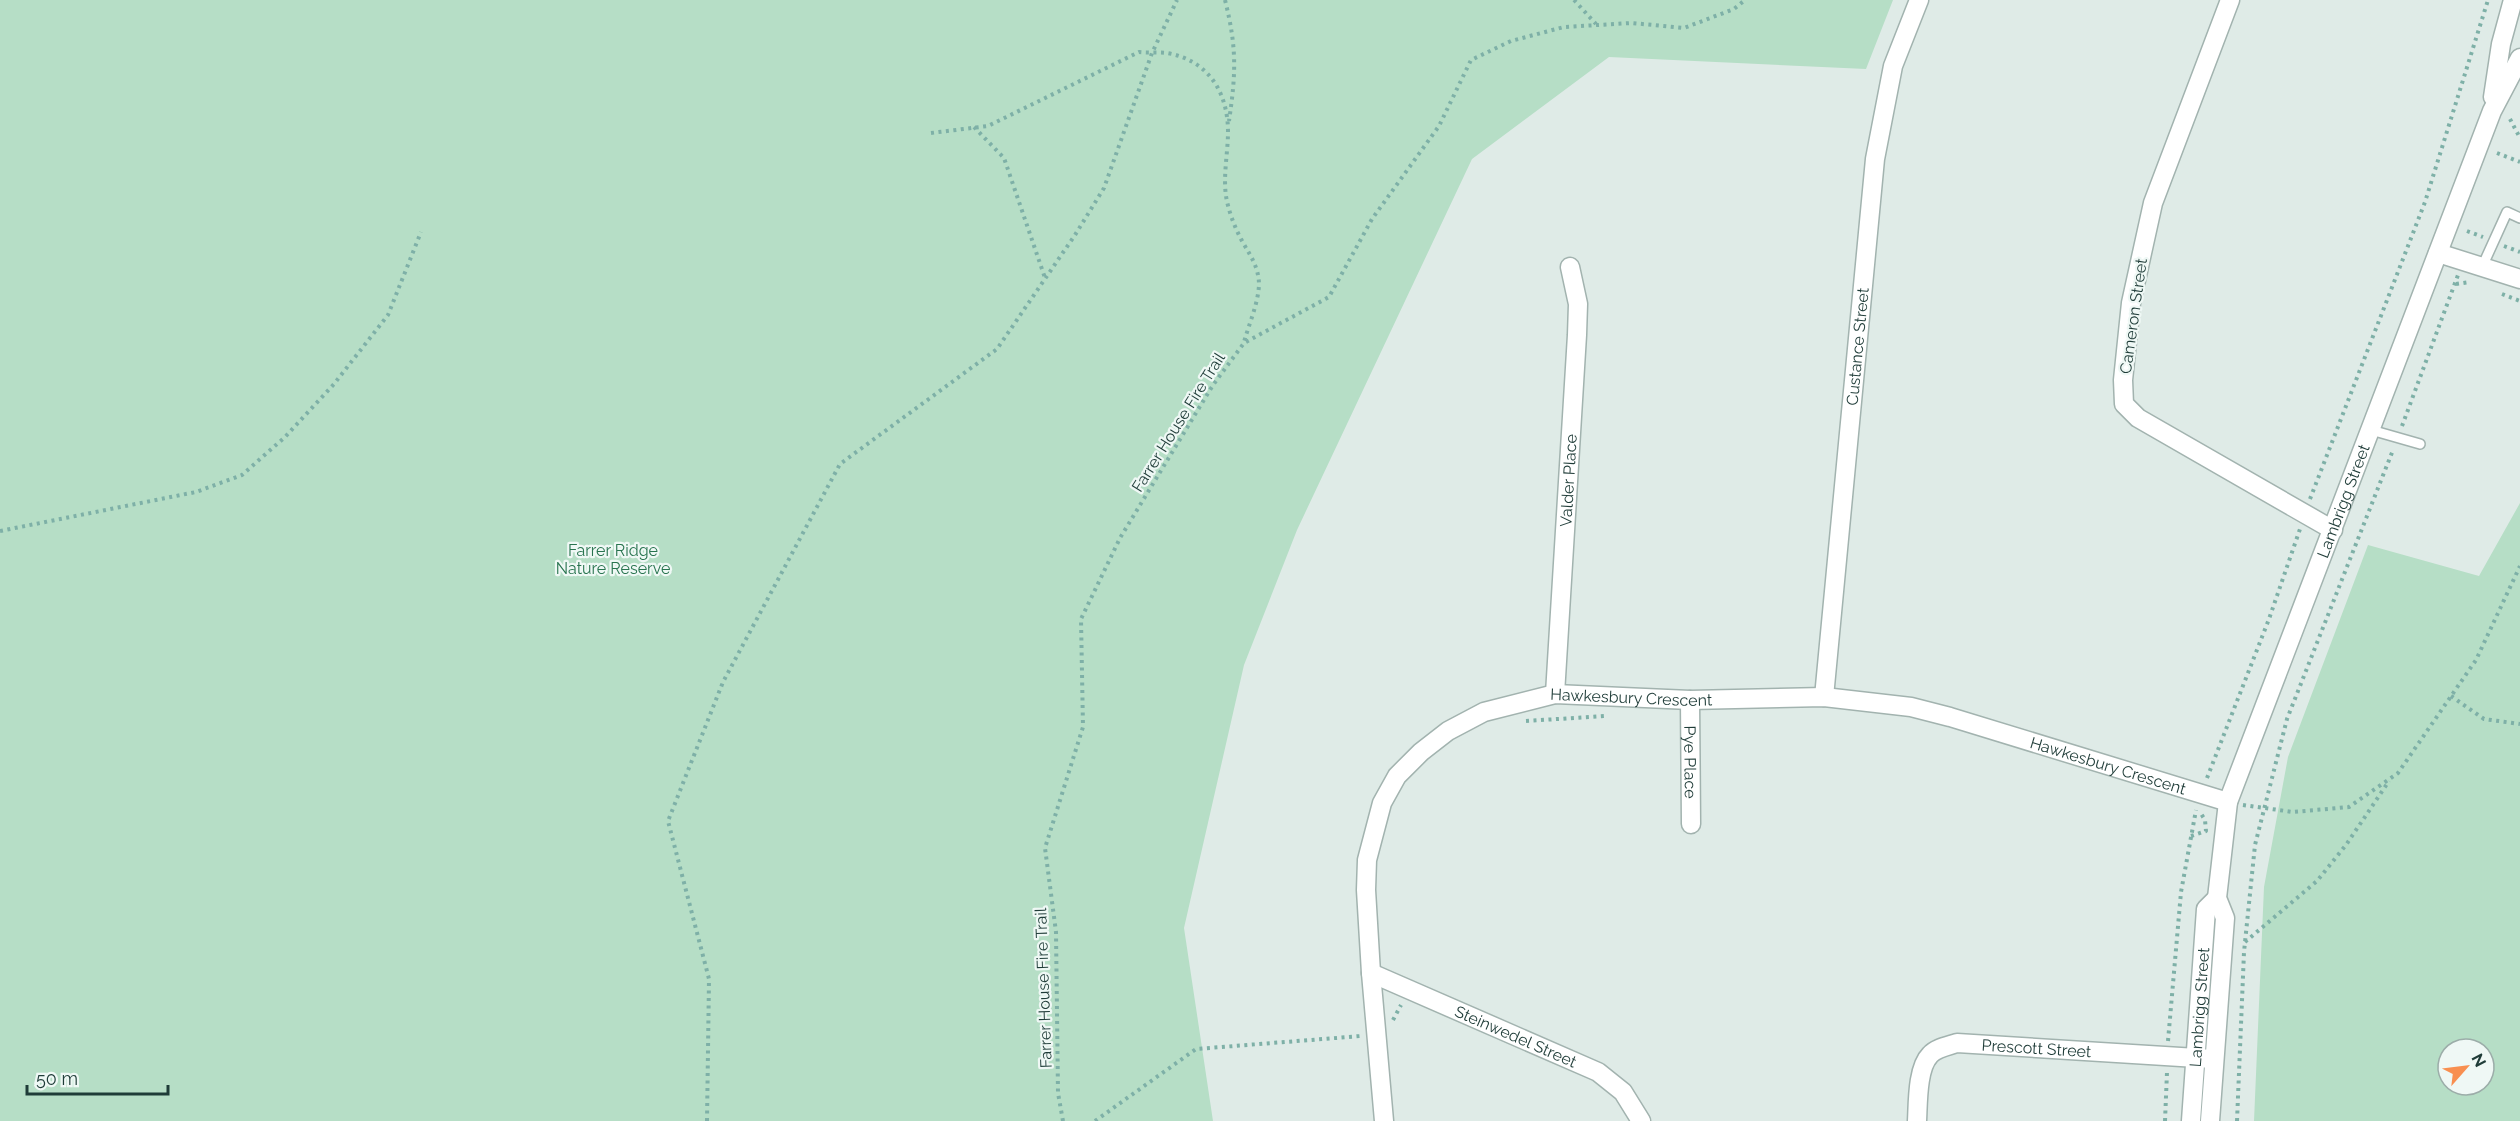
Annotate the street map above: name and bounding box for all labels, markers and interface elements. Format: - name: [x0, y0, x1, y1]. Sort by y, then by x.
- street label: Cameron Street: [2116, 256, 2151, 375]
- street label: Custance Street: [1843, 286, 1873, 406]
- street label: Farrer House Fire Trail: [1128, 349, 1229, 495]
- street label: Valder Place: [1556, 433, 1581, 527]
- street label: Lambrigg Street: [2313, 441, 2374, 561]
- park label: Farrer Ridge Nature Reserve: [556, 541, 670, 578]
- street label: Hawkesbury Crescent: [1550, 685, 1713, 710]
- street label: Pye Place: [1680, 725, 1700, 799]
- street label: Hawkesbury Crescent: [2028, 733, 2189, 799]
- street label: Farrer House Fire Trail: [1031, 907, 1056, 1068]
- street label: Lambrigg Street: [2186, 946, 2213, 1068]
- street label: Steinwedel Street: [1452, 1002, 1580, 1072]
- street label: Prescott Street: [1981, 1036, 2093, 1061]
- north arrow: [2436, 1037, 2496, 1097]
- text: N: [2468, 1050, 2490, 1070]
- scale bar: [27, 1058, 168, 1096]
- text: 50 m: [36, 1068, 78, 1089]

